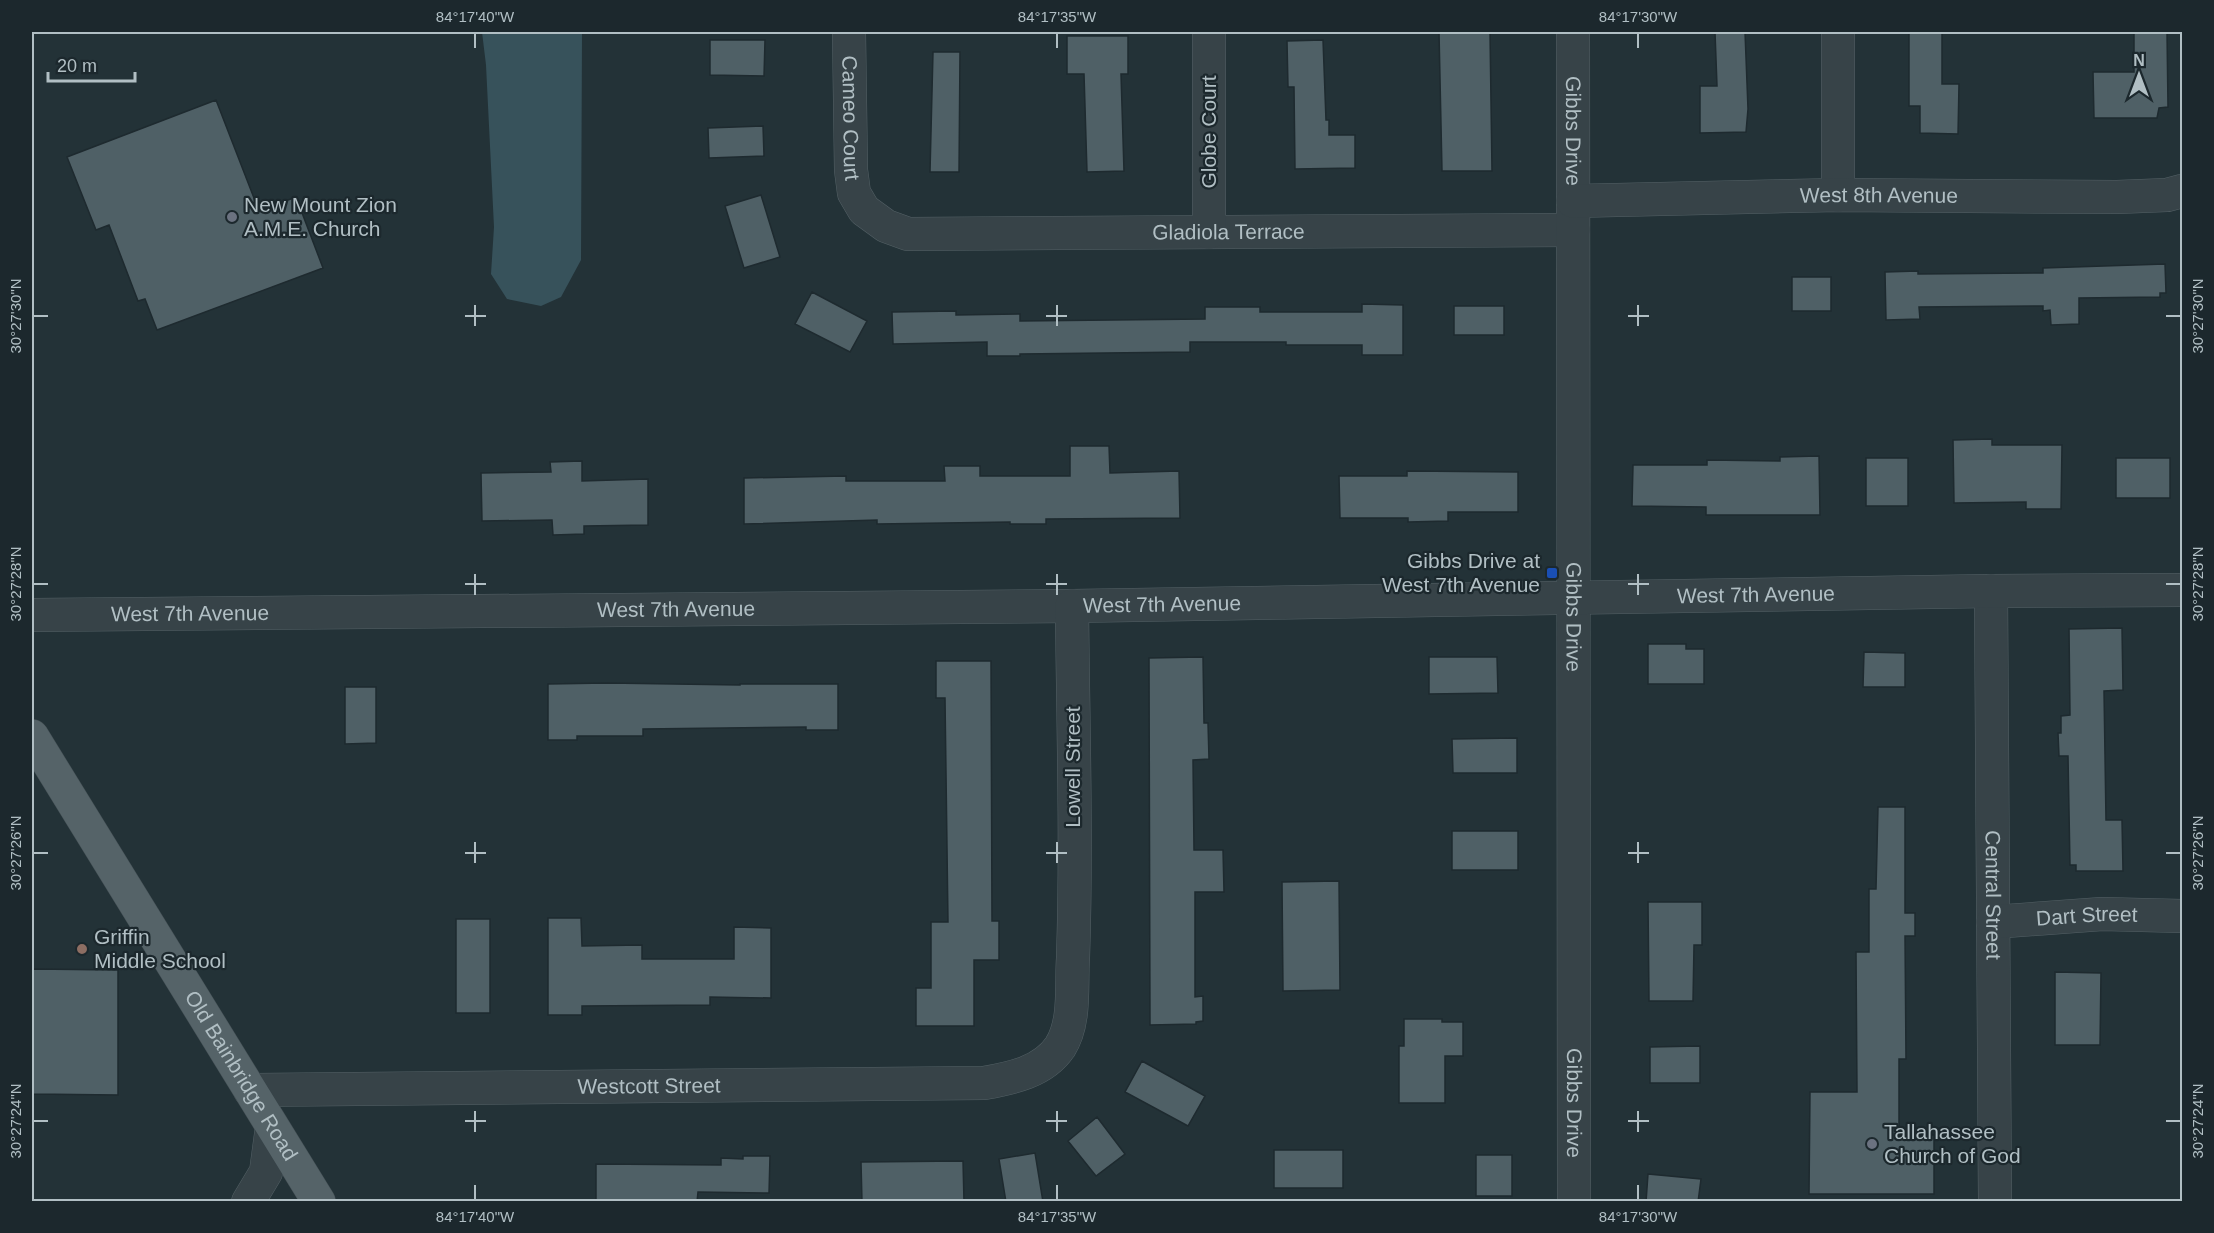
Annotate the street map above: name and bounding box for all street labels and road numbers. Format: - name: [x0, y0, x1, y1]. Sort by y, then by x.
- street label: Cameo Court: [838, 55, 864, 182]
- street label: Globe Court: [1197, 75, 1220, 189]
- street label: Gibbs Drive: [1562, 76, 1585, 186]
- street label: West 8th Avenue: [1800, 183, 1958, 207]
- street label: Gladiola Terrace: [1152, 220, 1305, 244]
- street label: Gibbs Drive: [1562, 562, 1586, 672]
- street label: West 7th Avenue: [1677, 582, 1835, 607]
- street label: West 7th Avenue: [1083, 591, 1241, 617]
- street label: West 7th Avenue: [597, 597, 755, 621]
- street label: West 7th Avenue: [111, 601, 269, 625]
- street label: Lowell Street: [1061, 706, 1084, 828]
- street label: Central Street: [1982, 830, 2005, 960]
- street label: Dart Street: [2035, 902, 2138, 930]
- street label: Old Bainbridge Road: [181, 986, 303, 1165]
- street label: Gibbs Drive: [1563, 1048, 1586, 1158]
- street label: Westcott Street: [577, 1074, 721, 1098]

